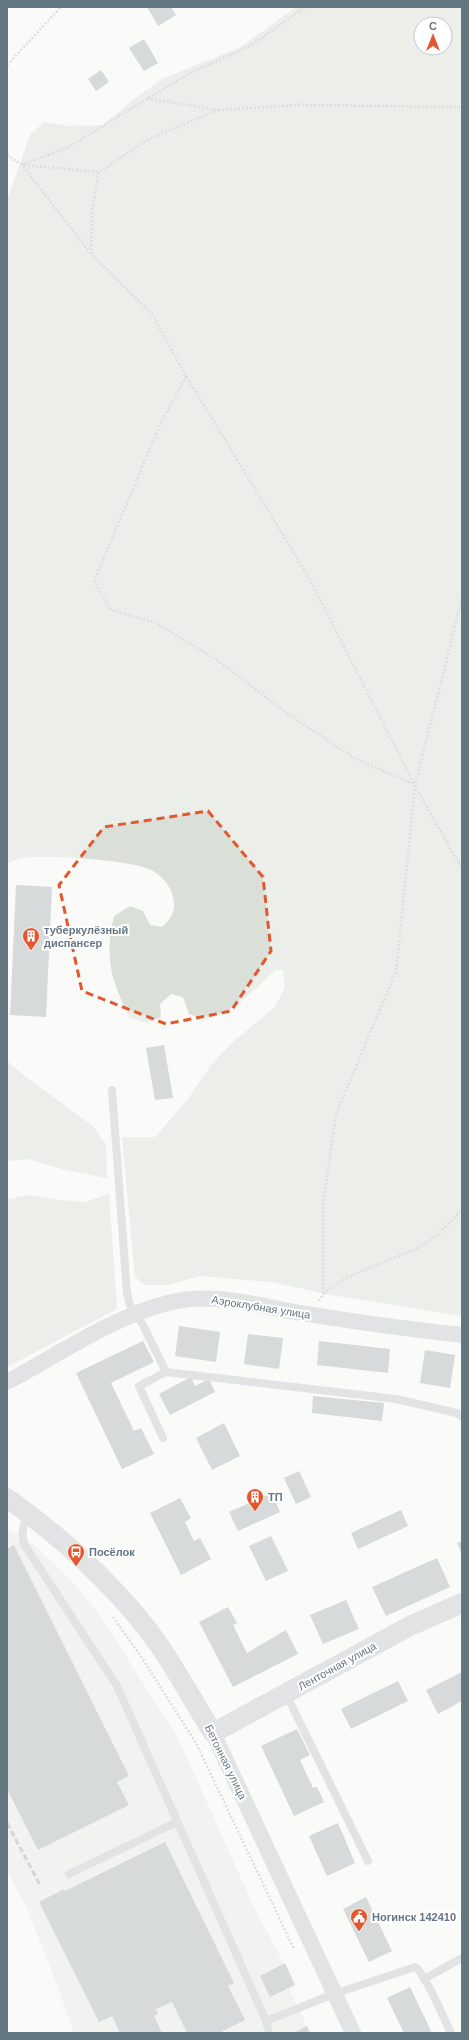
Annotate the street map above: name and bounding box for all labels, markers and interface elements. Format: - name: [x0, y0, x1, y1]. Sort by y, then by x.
- north arrow: [413, 16, 453, 56]
- text: С: [429, 20, 437, 32]
- place label: туберкулёзный диспансер: [44, 924, 128, 949]
- building icon: туберкулёзный диспансер: [21, 926, 41, 951]
- street label: Аэроклубная улица: [211, 1293, 312, 1321]
- building icon: ТП: [245, 1487, 265, 1512]
- place label: ТП: [268, 1491, 283, 1503]
- bus stop icon: Посёлок: [66, 1542, 86, 1567]
- place label: Посёлок: [89, 1546, 135, 1558]
- street label: Ленточная улица: [296, 1639, 379, 1692]
- street label: Бетонная улица: [203, 1723, 250, 1802]
- public building icon: Ногинск 142410: [349, 1907, 369, 1932]
- place label: Ногинск 142410: [372, 1911, 456, 1923]

